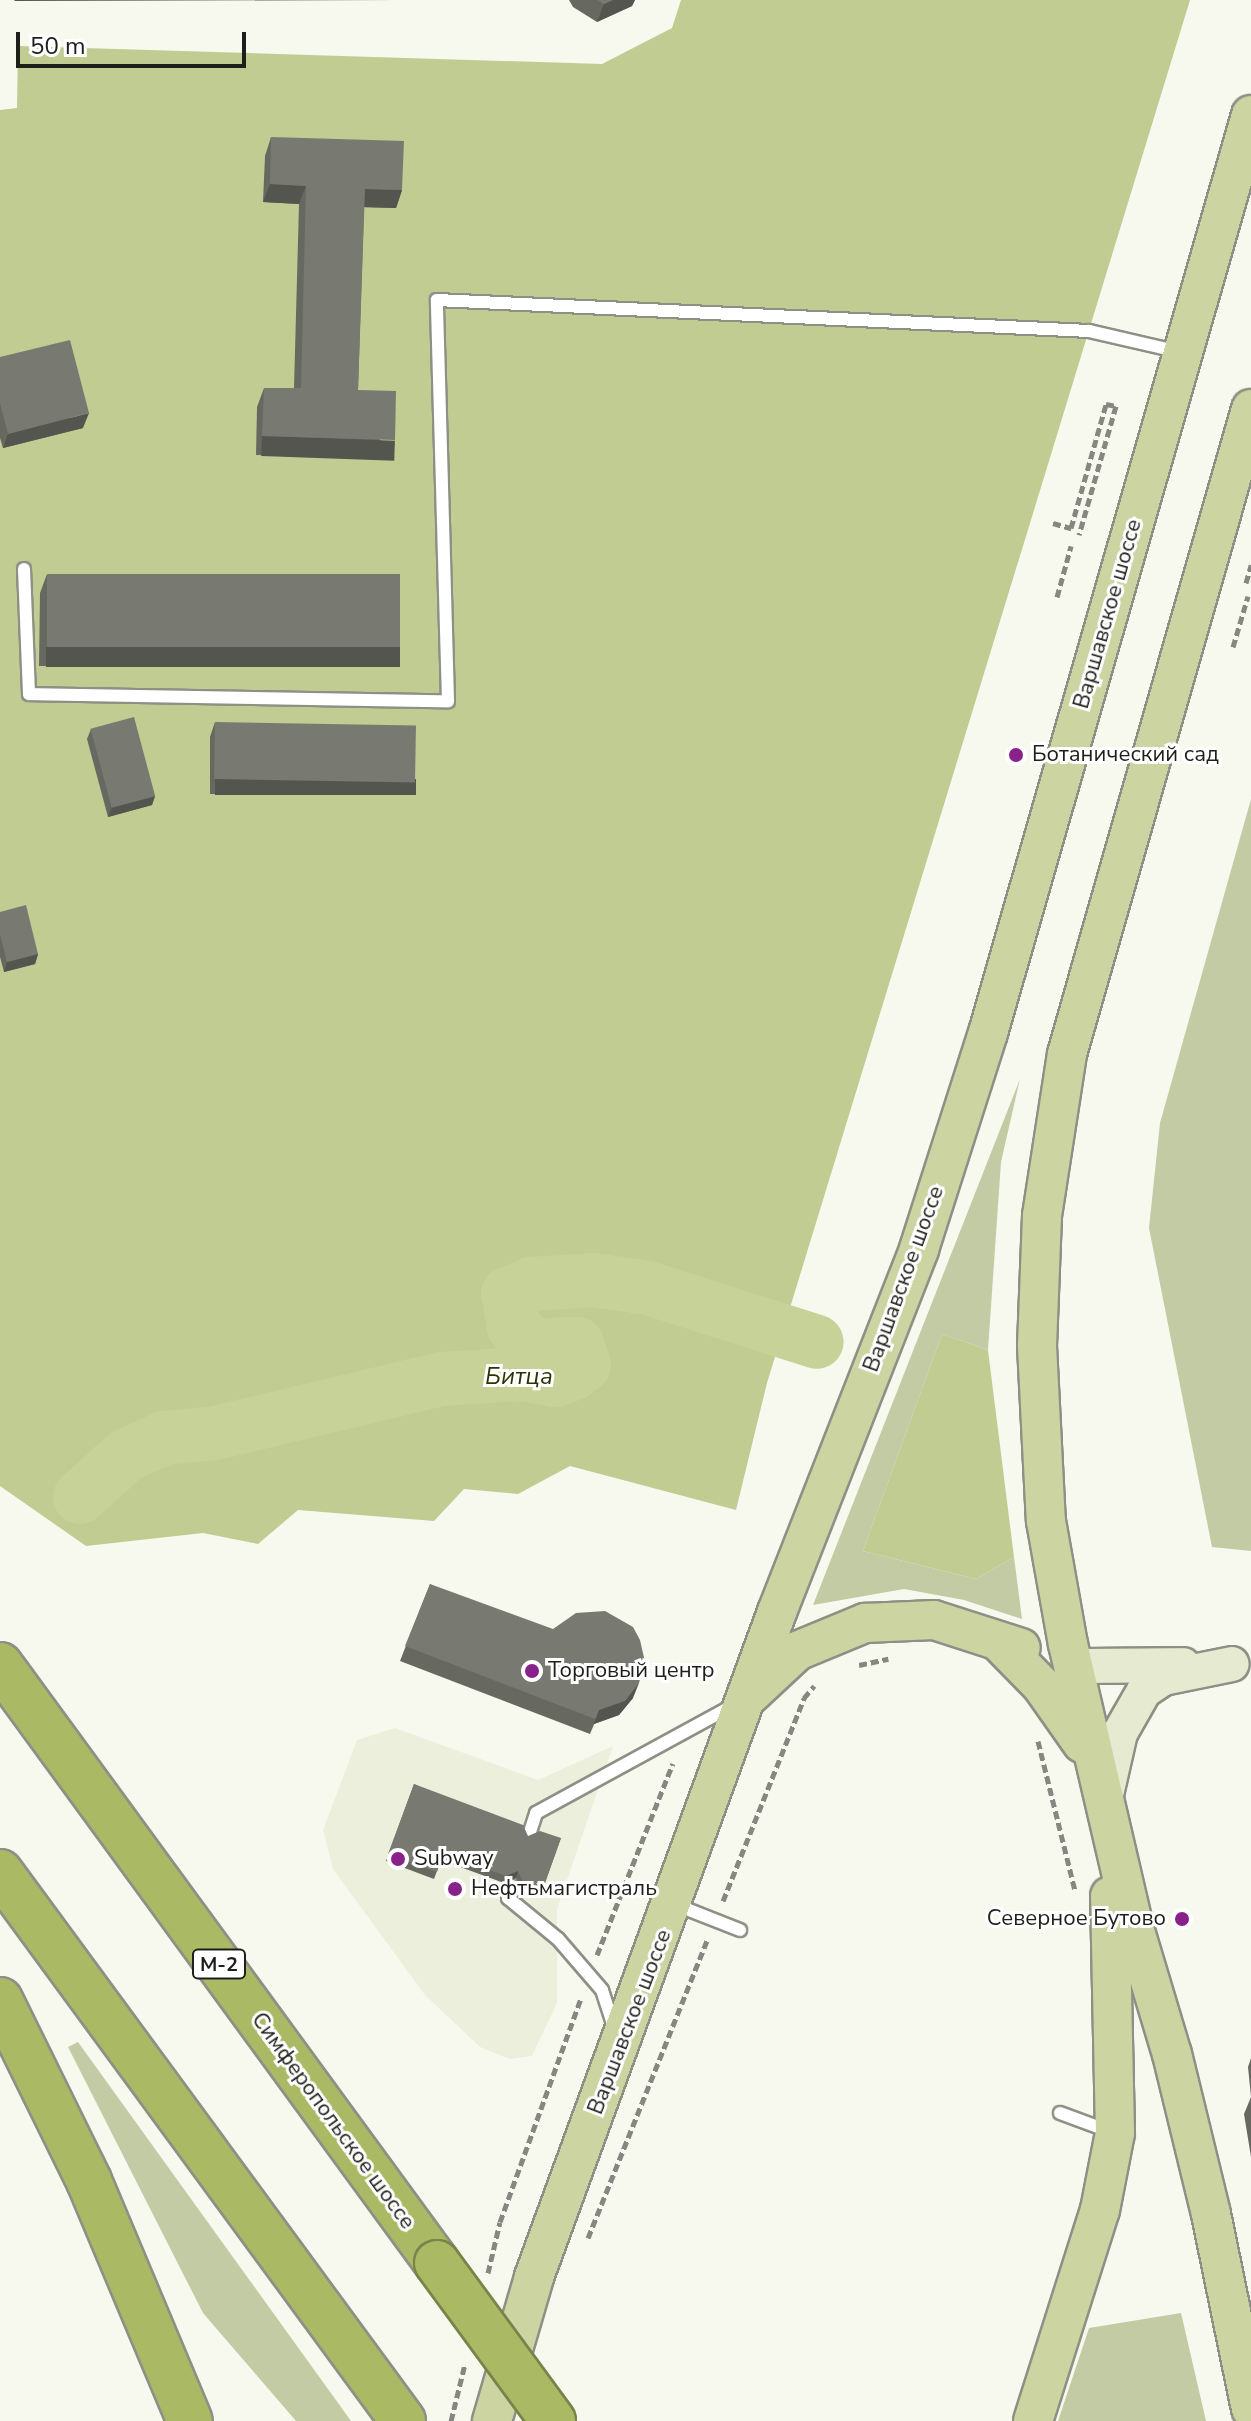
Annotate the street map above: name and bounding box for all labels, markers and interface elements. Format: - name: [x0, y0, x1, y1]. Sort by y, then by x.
- scale bar: [20, 16, 250, 66]
- text: 50 m: [30, 30, 86, 62]
- street label: Варшавское шоссе: [1068, 516, 1148, 712]
- place label: Ботанический сад: [1032, 742, 1219, 768]
- marker: Ботанический сад: [1007, 746, 1025, 764]
- street label: Варшавское шоссе: [858, 1182, 950, 1376]
- water label: Битца: [485, 1363, 553, 1391]
- place label: Торговый центр: [548, 1658, 714, 1684]
- marker: Торговый центр: [523, 1662, 541, 1680]
- place label: Subway: [414, 1846, 494, 1872]
- marker: Subway: [389, 1850, 407, 1868]
- place label: Нефтьмагистраль: [471, 1876, 657, 1902]
- marker: Нефтьмагистраль: [446, 1880, 464, 1898]
- place label: Северное Бутово: [987, 1906, 1166, 1932]
- marker: Северное Бутово: [1173, 1910, 1191, 1928]
- street label: Варшавское шоссе: [583, 1926, 677, 2118]
- road number: М-2: [191, 1948, 247, 1980]
- street label: Симферопольское шоссе: [246, 2008, 420, 2234]

